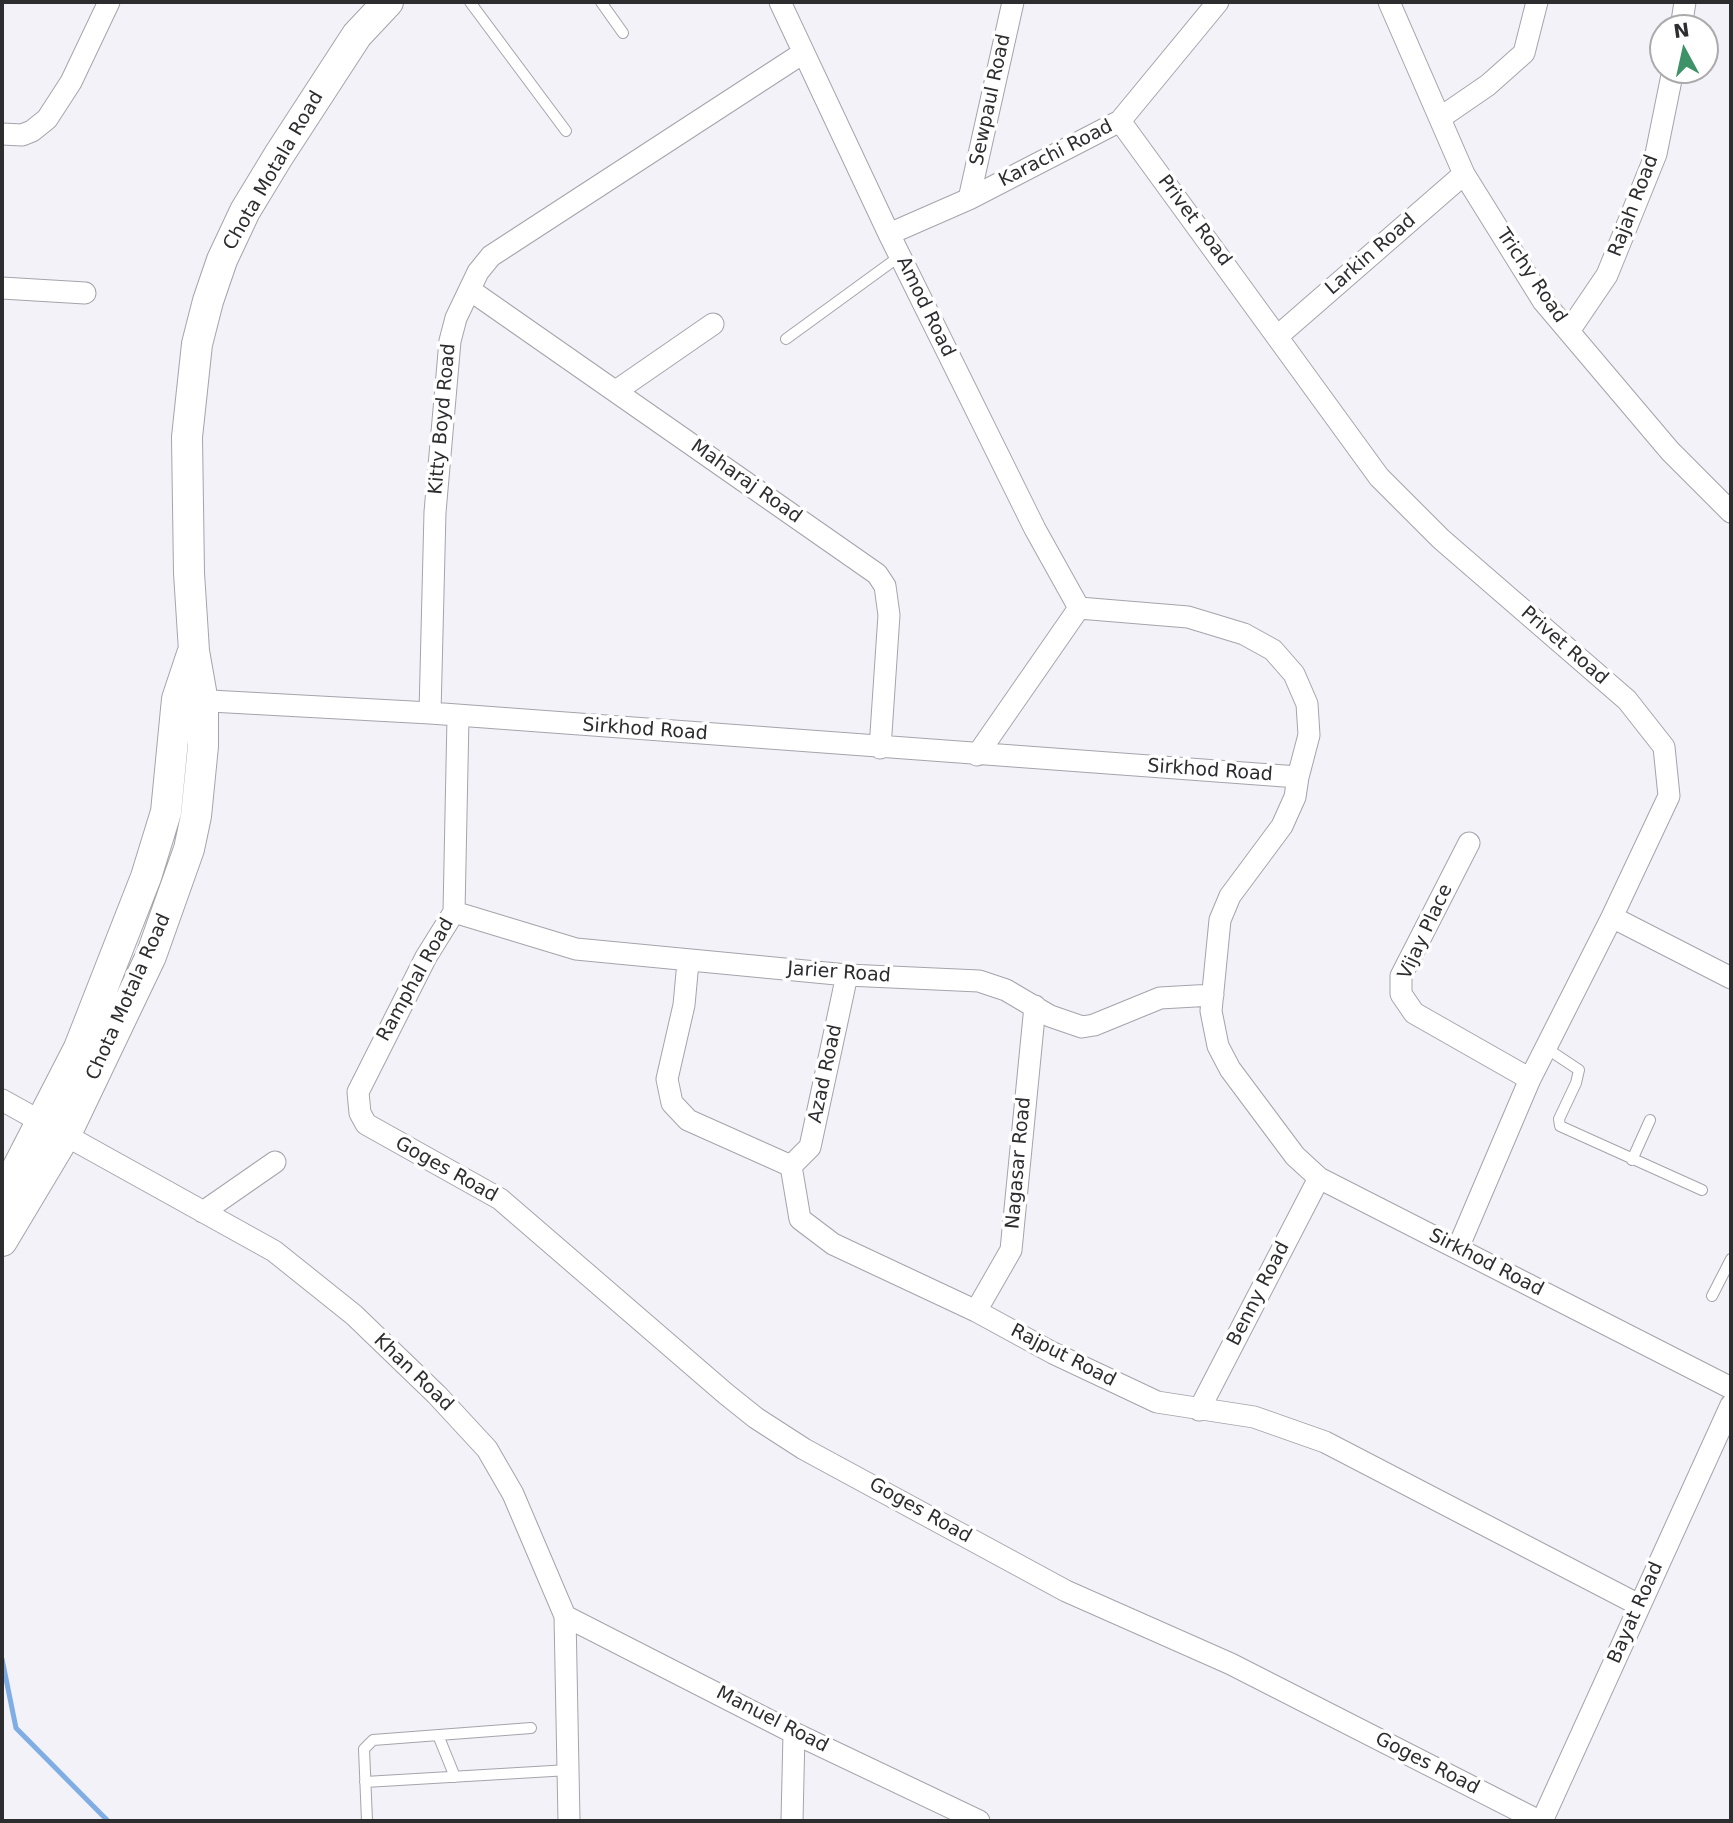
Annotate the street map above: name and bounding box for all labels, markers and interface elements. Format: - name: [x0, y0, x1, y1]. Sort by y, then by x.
- north arrow: [1649, 14, 1719, 84]
- text: N: [1672, 18, 1691, 42]
- street label: Sewpaul Road: [966, 32, 1016, 168]
- street label: Chota Motala Road: [219, 87, 329, 255]
- street label: Karachi Road: [995, 116, 1117, 192]
- street label: Rajah Road: [1604, 152, 1664, 260]
- street label: Privet Road: [1152, 171, 1236, 271]
- street label: Larkin Road: [1321, 210, 1421, 300]
- street label: Trichy Road: [1491, 224, 1571, 328]
- street label: Amod Road: [891, 253, 959, 361]
- street label: Kitty Boyd Road: [425, 342, 461, 496]
- street label: Maharaj Road: [686, 435, 806, 529]
- street label: Privet Road: [1516, 602, 1612, 690]
- street label: Sirkhod Road: [582, 714, 708, 746]
- street label: Sirkhod Road: [1147, 755, 1273, 787]
- street label: Vijay Place: [1394, 881, 1458, 983]
- street label: Chota Motala Road: [82, 910, 176, 1084]
- street label: Ramphal Road: [373, 914, 459, 1046]
- street label: Jarier Road: [787, 958, 891, 988]
- street label: Azad Road: [804, 1023, 848, 1125]
- street label: Nagasar Road: [1002, 1096, 1036, 1230]
- street label: Goges Road: [391, 1132, 501, 1208]
- street label: Sirkhod Road: [1425, 1224, 1547, 1302]
- street label: Benny Road: [1223, 1238, 1295, 1350]
- street label: Rajput Road: [1007, 1320, 1119, 1392]
- street label: Khan Road: [368, 1329, 458, 1417]
- street label: Goges Road: [865, 1473, 975, 1549]
- street label: Bayat Road: [1603, 1559, 1669, 1667]
- street label: Manuel Road: [712, 1682, 832, 1758]
- street label: Goges Road: [1371, 1728, 1483, 1800]

